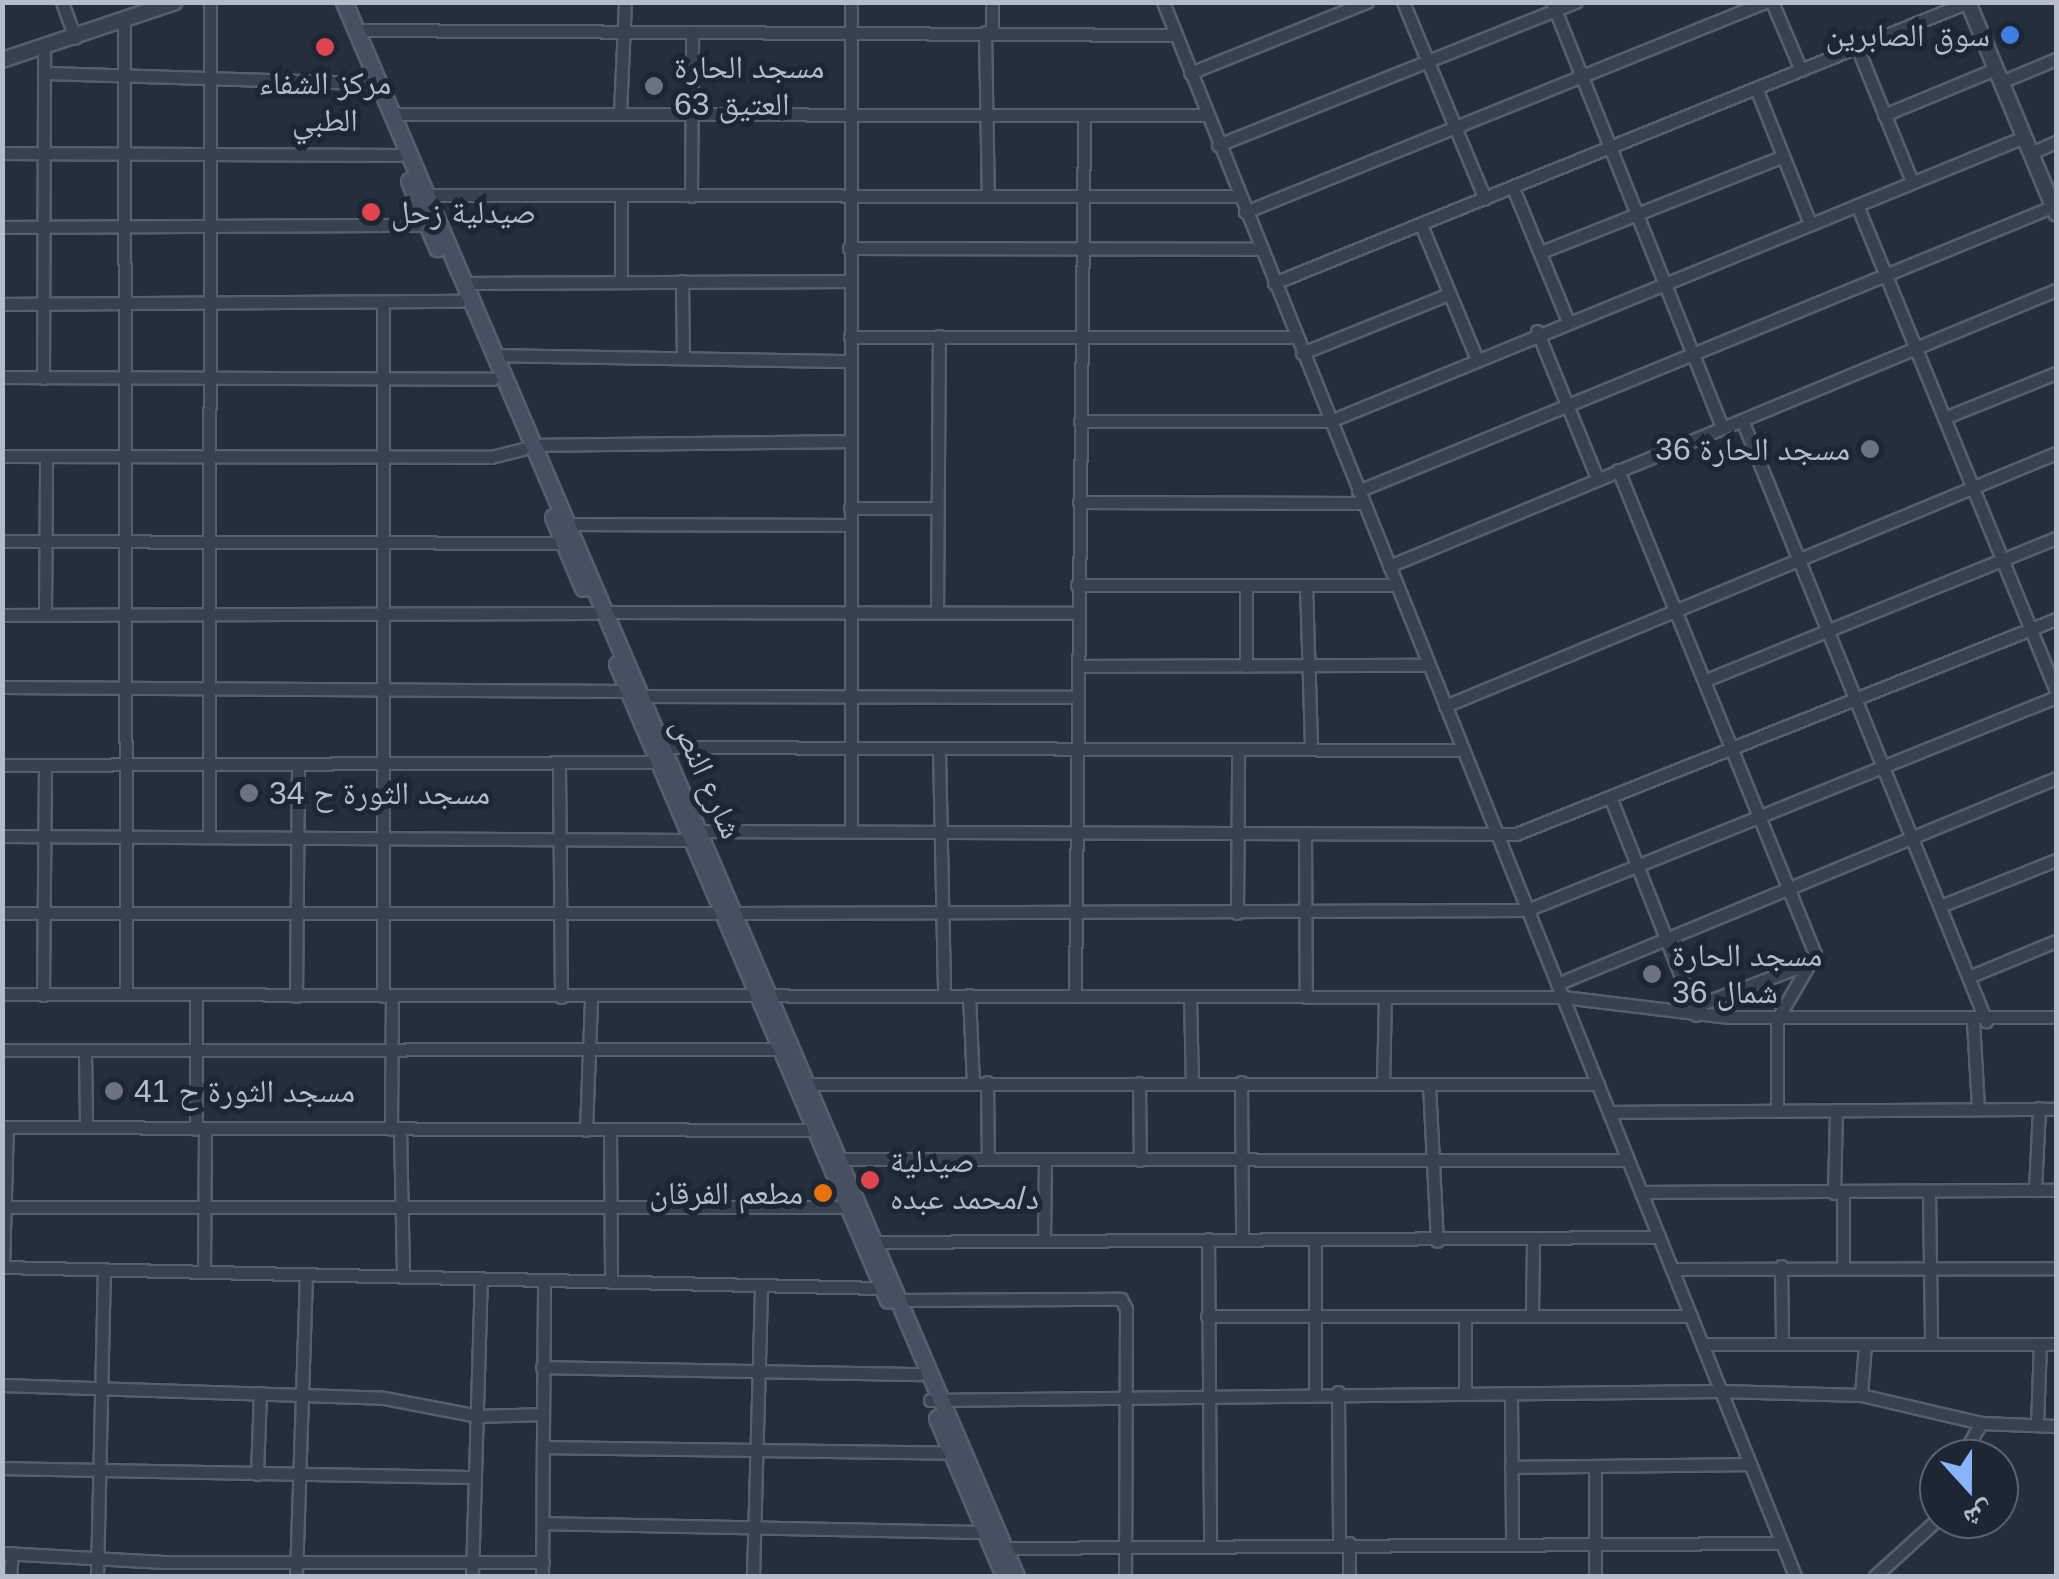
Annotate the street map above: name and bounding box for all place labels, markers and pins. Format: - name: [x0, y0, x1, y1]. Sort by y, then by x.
- place label: سوق الصابرين: [1826, 16, 1990, 54]
- marker: سوق الصابرين: [1999, 24, 2021, 46]
- marker: مركز الشفاء الطبي: [312, 34, 338, 60]
- place label: مسجد الحارة 63 العتيق: [674, 49, 824, 124]
- place label: مركز الشفاء الطبي: [259, 65, 391, 140]
- marker: مسجد الحارة 63 العتيق: [643, 75, 665, 97]
- place label: صيدلية زحل: [391, 193, 536, 231]
- marker: صيدلية زحل: [360, 201, 382, 223]
- place label: مسجد الحارة 36: [1655, 430, 1850, 468]
- marker: مسجد الحارة 36: [1859, 438, 1881, 460]
- place label: مسجد الثورة ح 34: [269, 774, 490, 812]
- marker: مسجد الثورة ح 34: [238, 782, 260, 804]
- place label: مسجد الحارة 36 شمال: [1672, 937, 1822, 1012]
- marker: مسجد الحارة 36 شمال: [1641, 963, 1663, 985]
- place label: مسجد الثورة ح 41: [134, 1072, 355, 1110]
- marker: مسجد الثورة ح 41: [103, 1080, 125, 1102]
- place label: صيدلية د/محمد عبده: [890, 1143, 1039, 1218]
- marker: صيدلية د/محمد عبده: [859, 1169, 881, 1191]
- place label: مطعم الفرقان: [649, 1174, 803, 1212]
- marker: مطعم الفرقان: [812, 1182, 834, 1204]

